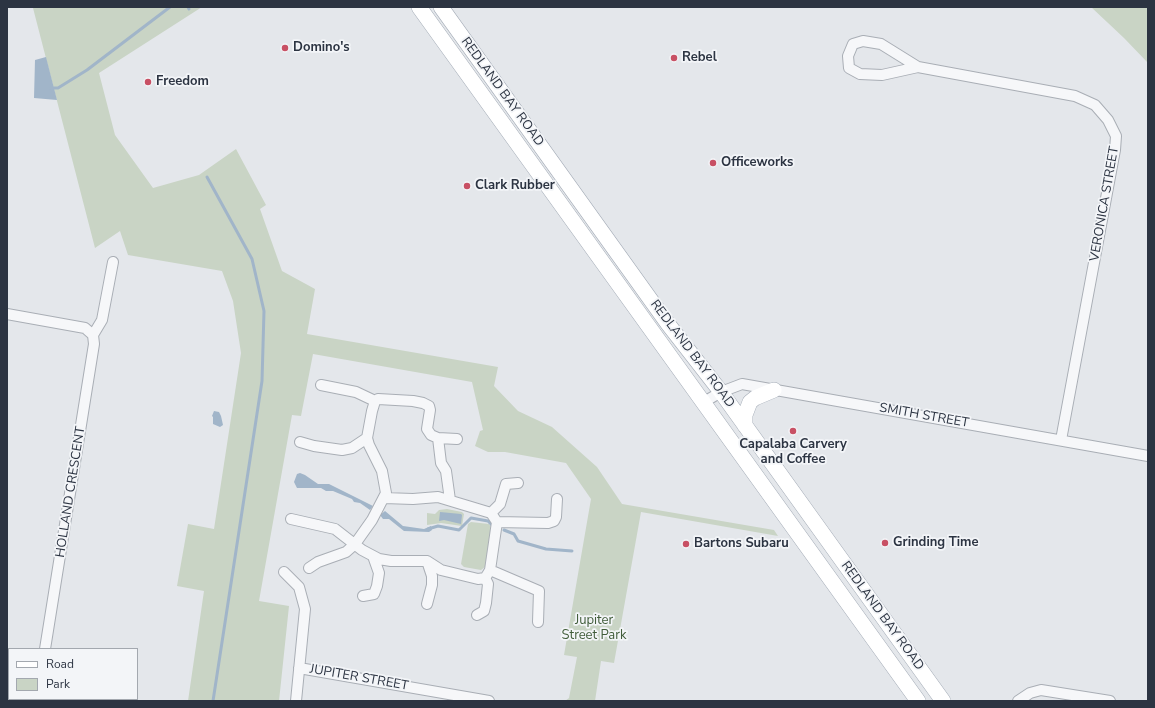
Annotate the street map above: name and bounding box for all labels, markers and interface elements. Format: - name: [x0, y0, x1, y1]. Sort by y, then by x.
- street label: REDLAND BAY ROAD: [457, 35, 547, 149]
- place label: Domino's: [293, 40, 350, 56]
- marker: Domino's: [280, 43, 290, 53]
- place label: Rebel: [682, 50, 717, 66]
- marker: Rebel: [669, 53, 679, 63]
- place label: Freedom: [156, 74, 209, 90]
- marker: Freedom: [143, 77, 153, 87]
- street label: VERONICA STREET: [1087, 145, 1123, 263]
- place label: Officeworks: [721, 155, 793, 171]
- marker: Officeworks: [708, 158, 718, 168]
- place label: Clark Rubber: [475, 178, 555, 194]
- marker: Clark Rubber: [462, 181, 472, 191]
- street label: REDLAND BAY ROAD: [646, 297, 738, 411]
- street label: SMITH STREET: [878, 400, 970, 432]
- street label: HOLLAND CRESCENT: [53, 425, 89, 559]
- marker: Capalaba Carvery and Coffee: [788, 426, 798, 436]
- place label: Capalaba Carvery and Coffee: [739, 437, 847, 468]
- place label: Grinding Time: [893, 535, 979, 551]
- place label: Bartons Subaru: [694, 536, 789, 552]
- marker: Grinding Time: [880, 538, 890, 548]
- marker: Bartons Subaru: [681, 539, 691, 549]
- street label: REDLAND BAY ROAD: [837, 559, 927, 673]
- park label: Jupiter Street Park: [562, 613, 626, 644]
- legend: [8, 648, 138, 700]
- text: Road: [46, 656, 74, 672]
- street label: JUPITER STREET: [308, 662, 410, 694]
- text: Park: [46, 676, 70, 692]

